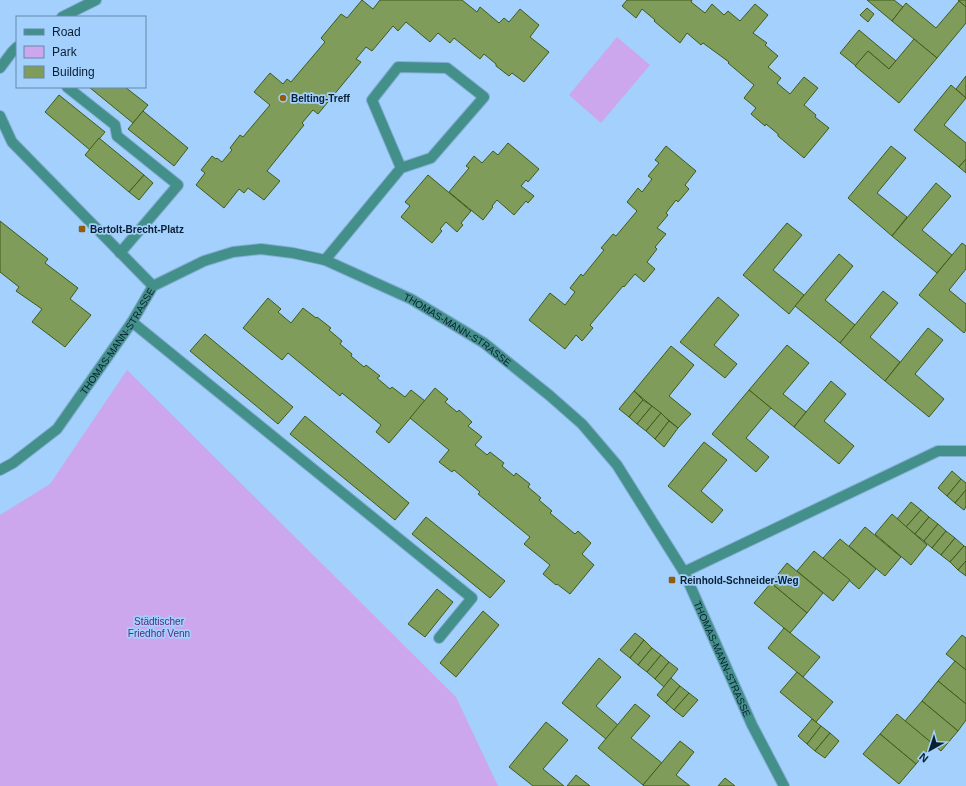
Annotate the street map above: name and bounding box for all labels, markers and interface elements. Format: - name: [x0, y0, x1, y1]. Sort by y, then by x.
- legend: [16, 16, 146, 88]
- text: Road: [52, 25, 81, 39]
- text: Park: [52, 45, 78, 59]
- text: Building: [52, 65, 95, 79]
- marker: Belting-Treff: [278, 93, 288, 103]
- place label: Belting-Treff: [291, 93, 351, 104]
- marker: Bertolt-Brecht-Platz: [77, 224, 87, 234]
- place label: Bertolt-Brecht-Platz: [90, 224, 184, 235]
- street label: THOMAS-MANN-STRASSE: [78, 285, 156, 396]
- street label: THOMAS-MANN-STRASSE: [402, 291, 514, 368]
- marker: Reinhold-Schneider-Weg: [667, 575, 677, 585]
- place label: Reinhold-Schneider-Weg: [680, 575, 799, 586]
- street label: THOMAS-MANN-STRASSE: [692, 599, 753, 719]
- park label: Städtischer Friedhof Venn: [128, 616, 190, 639]
- north arrow: [910, 730, 950, 770]
- text: N: [917, 751, 931, 765]

